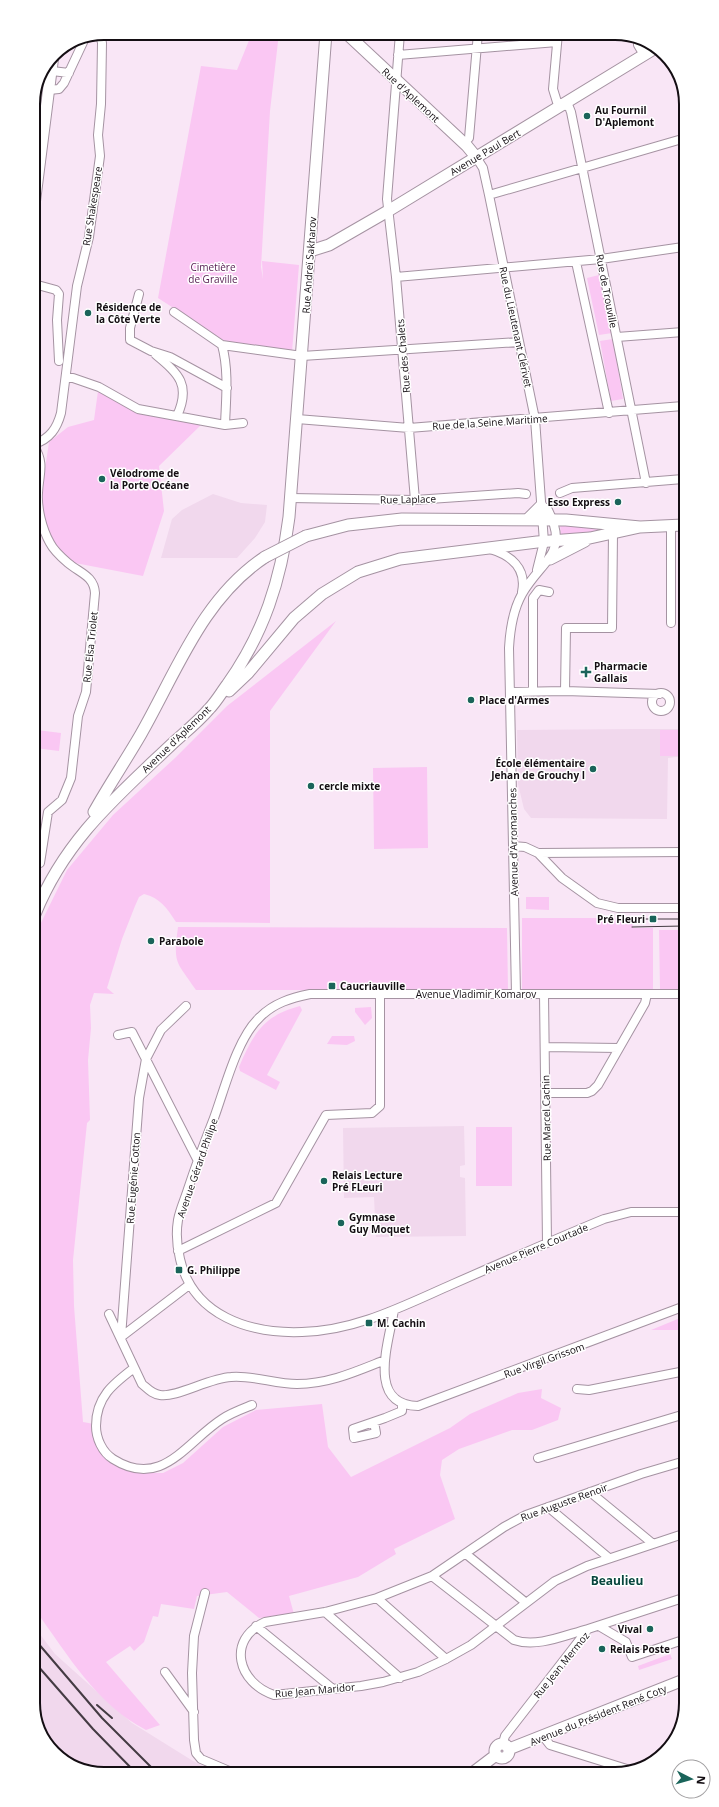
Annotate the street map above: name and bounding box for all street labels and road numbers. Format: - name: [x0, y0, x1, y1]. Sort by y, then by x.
- street label: Rue d'Aplemont: [379, 65, 443, 126]
- street label: Avenue Paul Bert: [447, 125, 523, 179]
- street label: Rue Shakespeare: [79, 165, 105, 247]
- street label: Rue Andreï Sakharov: [299, 216, 319, 314]
- street label: Rue de Trouville: [593, 253, 621, 329]
- street label: Rue du Lieutenant Clérivet: [496, 265, 536, 389]
- street label: Rue des Chalets: [393, 318, 413, 394]
- street label: Rue de la Seine Maritime: [432, 411, 549, 433]
- street label: Rue Laplace: [380, 492, 436, 506]
- street label: Rue Elsa Triolet: [79, 610, 101, 683]
- street label: Avenue d'Aplemont: [138, 702, 214, 776]
- street label: Avenue d'Arromanches: [505, 787, 521, 896]
- street label: Avenue Vladimir Komarov: [416, 987, 536, 1001]
- street label: Rue Marcel Cachin: [538, 1075, 554, 1161]
- street label: Avenue Gérard Philipe: [173, 1116, 221, 1220]
- street label: Rue Eugénie Cotton: [123, 1132, 143, 1224]
- street label: Avenue Pierre Courtade: [482, 1220, 590, 1276]
- street label: Rue Virgil Grissom: [502, 1339, 586, 1381]
- street label: Rue Auguste Renoir: [519, 1480, 609, 1524]
- street label: Rue Jean Mermoz: [530, 1629, 592, 1701]
- street label: Rue Jean Maridor: [274, 1680, 356, 1700]
- street label: Avenue du Président René Coty: [528, 1681, 669, 1749]

